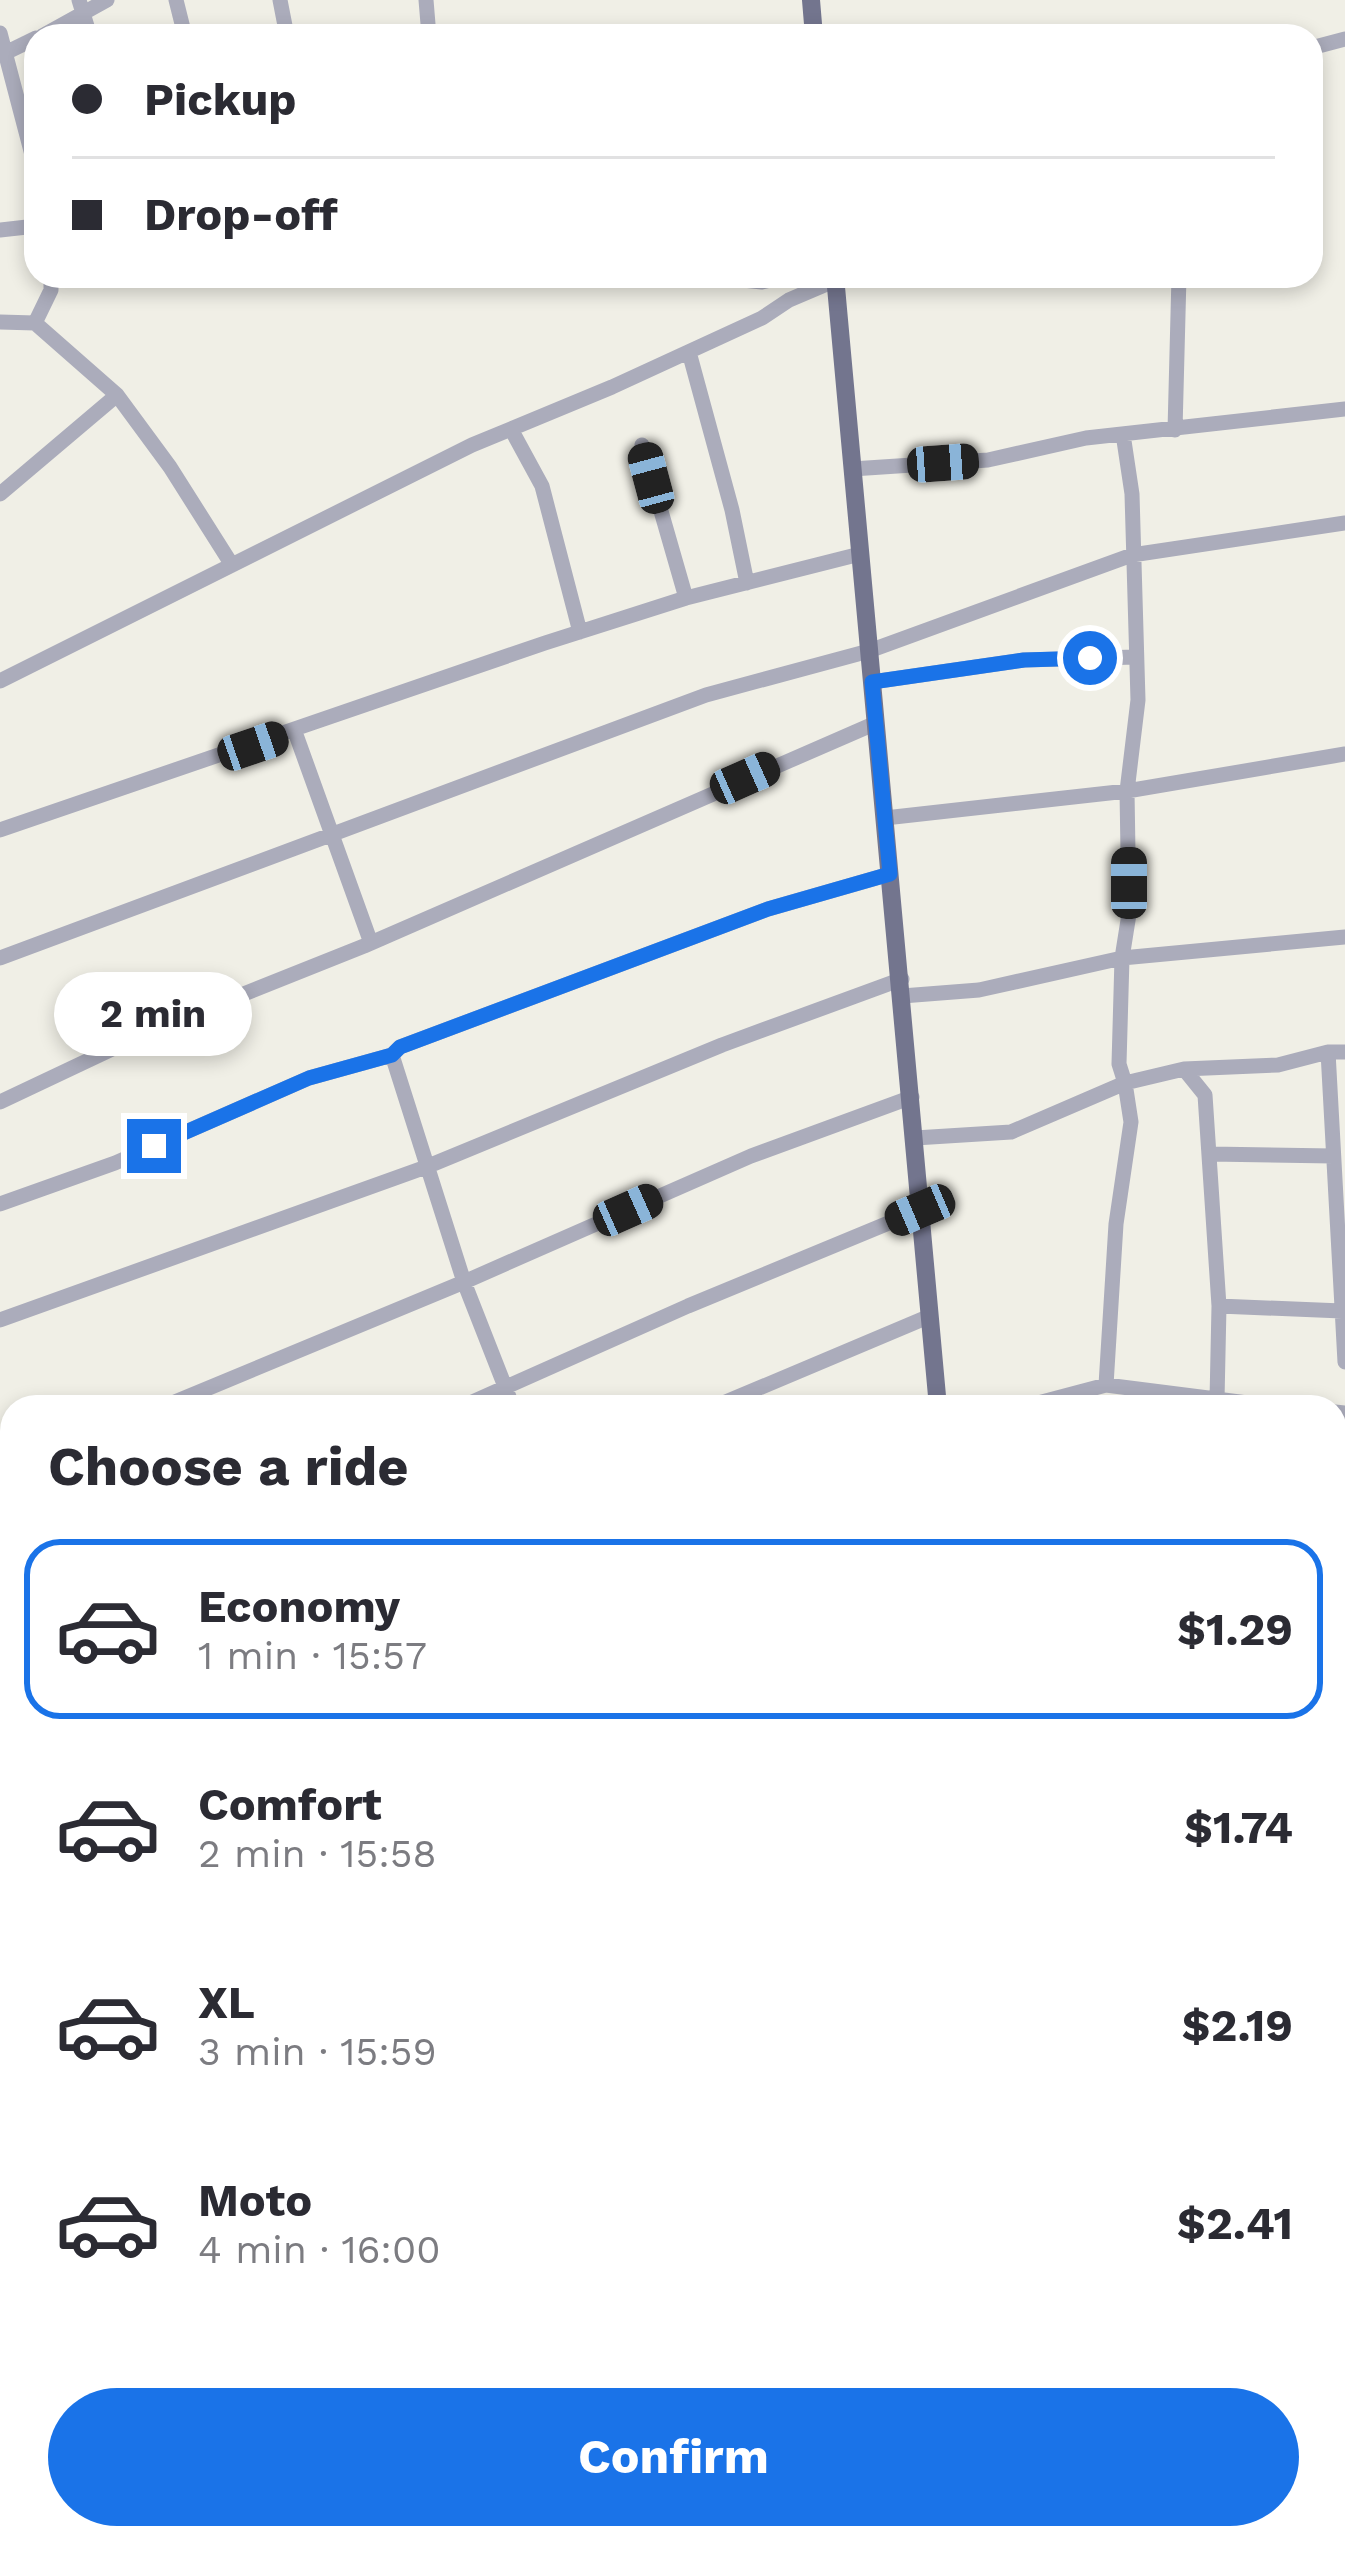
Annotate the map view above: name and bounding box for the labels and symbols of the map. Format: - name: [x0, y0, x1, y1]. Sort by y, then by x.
- car: [624, 439, 678, 517]
- car: [906, 443, 980, 483]
- route start: [1063, 631, 1117, 685]
- car: [213, 717, 293, 775]
- car: [705, 747, 785, 809]
- car: [1111, 847, 1147, 919]
- callout: 2 min: [55, 972, 253, 1056]
- route end: [127, 1119, 181, 1173]
- car: [588, 1179, 668, 1241]
- car: [880, 1179, 960, 1241]

